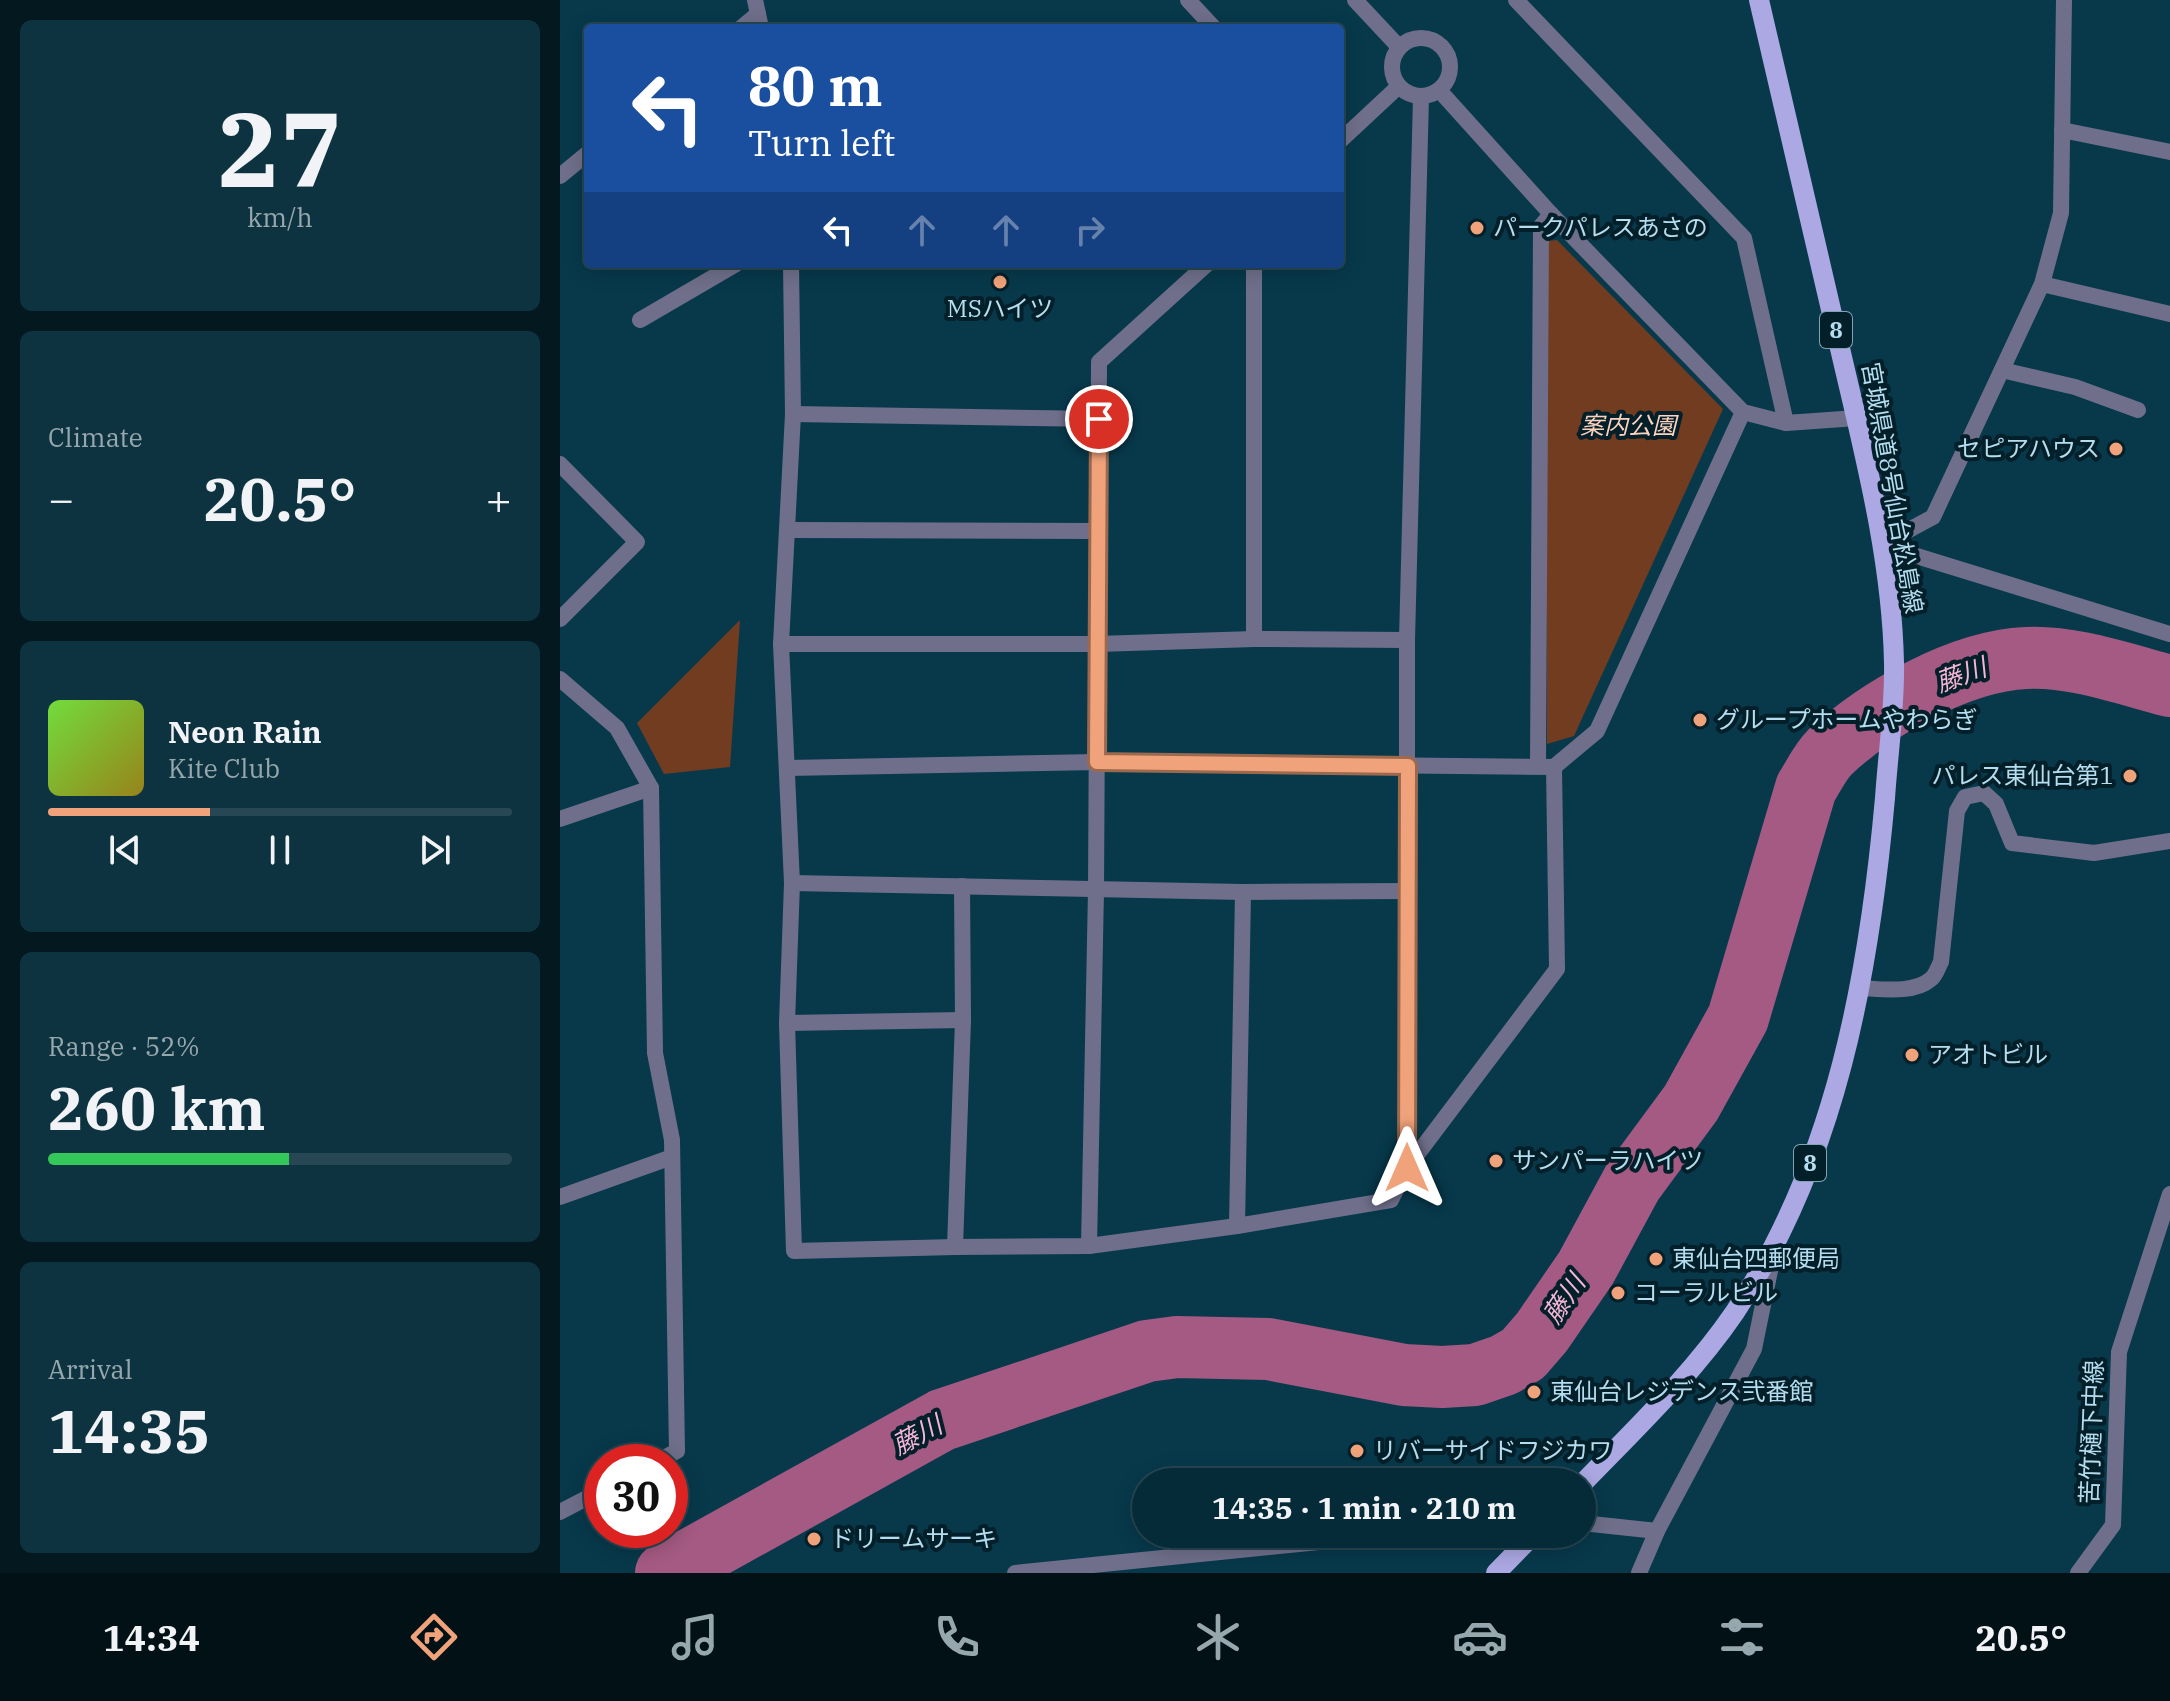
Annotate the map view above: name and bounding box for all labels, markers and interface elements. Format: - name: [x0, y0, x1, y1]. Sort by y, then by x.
- text: 80 m: [748, 49, 883, 121]
- icon: left: [616, 56, 720, 160]
- text: 27: [218, 80, 342, 216]
- text: Turn left: [748, 119, 895, 166]
- text: km/h: [247, 200, 313, 234]
- icon: left: [816, 208, 860, 252]
- icon: ahead: [900, 208, 944, 252]
- icon: ahead: [984, 208, 1028, 252]
- icon: right: [1068, 208, 1112, 252]
- place label: パークパレスあさの: [1493, 211, 1708, 243]
- marker: パークパレスあさの: [1468, 219, 1486, 237]
- marker: MSハイツ: [991, 273, 1009, 291]
- place label: MSハイツ: [947, 292, 1053, 324]
- road number: 8: [1820, 312, 1852, 348]
- street label: 宮城県道8号仙台松島線: [1855, 360, 1931, 616]
- pin: [1065, 385, 1133, 453]
- icon: arrive: [1077, 397, 1121, 441]
- park label: 案内公園: [1580, 409, 1679, 441]
- text: Climate: [48, 420, 143, 454]
- place label: セピアハウス: [1957, 432, 2100, 464]
- marker: セピアハウス: [2107, 440, 2125, 458]
- text: 20.5°: [203, 459, 357, 538]
- text: −: [48, 470, 74, 527]
- text: +: [486, 470, 512, 527]
- water label: 藤川: [1930, 648, 1994, 699]
- place label: グループホームやわらぎ: [1716, 703, 1978, 735]
- marker: グループホームやわらぎ: [1691, 711, 1709, 729]
- text: Neon Rain: [168, 712, 322, 751]
- text: Kite Club: [168, 751, 280, 785]
- place label: パレス東仙台第1: [1932, 759, 2114, 791]
- marker: パレス東仙台第1: [2121, 767, 2139, 785]
- icon: previous: [103, 828, 147, 872]
- icon: pause: [258, 828, 302, 872]
- icon: next: [413, 828, 457, 872]
- text: Range · 52%: [48, 1029, 200, 1063]
- place label: アオトビル: [1928, 1038, 2048, 1070]
- marker: アオトビル: [1903, 1046, 1921, 1064]
- text: 260 km: [48, 1068, 266, 1147]
- position arrow: [1365, 1126, 1449, 1210]
- place label: サンパーラハイツ: [1512, 1144, 1703, 1176]
- road number: 8: [1794, 1145, 1826, 1181]
- marker: サンパーラハイツ: [1487, 1152, 1505, 1170]
- place label: 東仙台四郵便局: [1672, 1242, 1840, 1274]
- marker: 東仙台四郵便局: [1647, 1250, 1665, 1268]
- water label: 藤川: [1535, 1265, 1593, 1330]
- place label: コーラルビル: [1634, 1276, 1778, 1308]
- marker: コーラルビル: [1609, 1284, 1627, 1302]
- text: Arrival: [48, 1352, 133, 1386]
- street label: 苦竹樋下中線: [2072, 1359, 2110, 1504]
- place label: 東仙台レジデンス弐番館: [1550, 1375, 1814, 1407]
- marker: 東仙台レジデンス弐番館: [1525, 1383, 1543, 1401]
- text: 14:35: [48, 1391, 210, 1470]
- water label: 藤川: [886, 1405, 950, 1461]
- place label: リバーサイドフジカワ: [1373, 1434, 1613, 1466]
- marker: リバーサイドフジカワ: [1348, 1442, 1366, 1460]
- speed limit sign: 30: [584, 1444, 688, 1548]
- text: 14:35 · 1 min · 210 m: [1212, 1488, 1516, 1527]
- place label: ドリームサーキ: [830, 1522, 997, 1554]
- marker: ドリームサーキ: [805, 1530, 823, 1548]
- icon: directions: [406, 1609, 462, 1665]
- icon: music: [667, 1609, 723, 1665]
- icon: phone: [929, 1609, 985, 1665]
- icon: climate: [1190, 1609, 1246, 1665]
- icon: car: [1452, 1609, 1508, 1665]
- icon: filters: [1714, 1609, 1770, 1665]
- text: 14:34: [103, 1614, 200, 1661]
- text: 20.5°: [1975, 1614, 2067, 1661]

